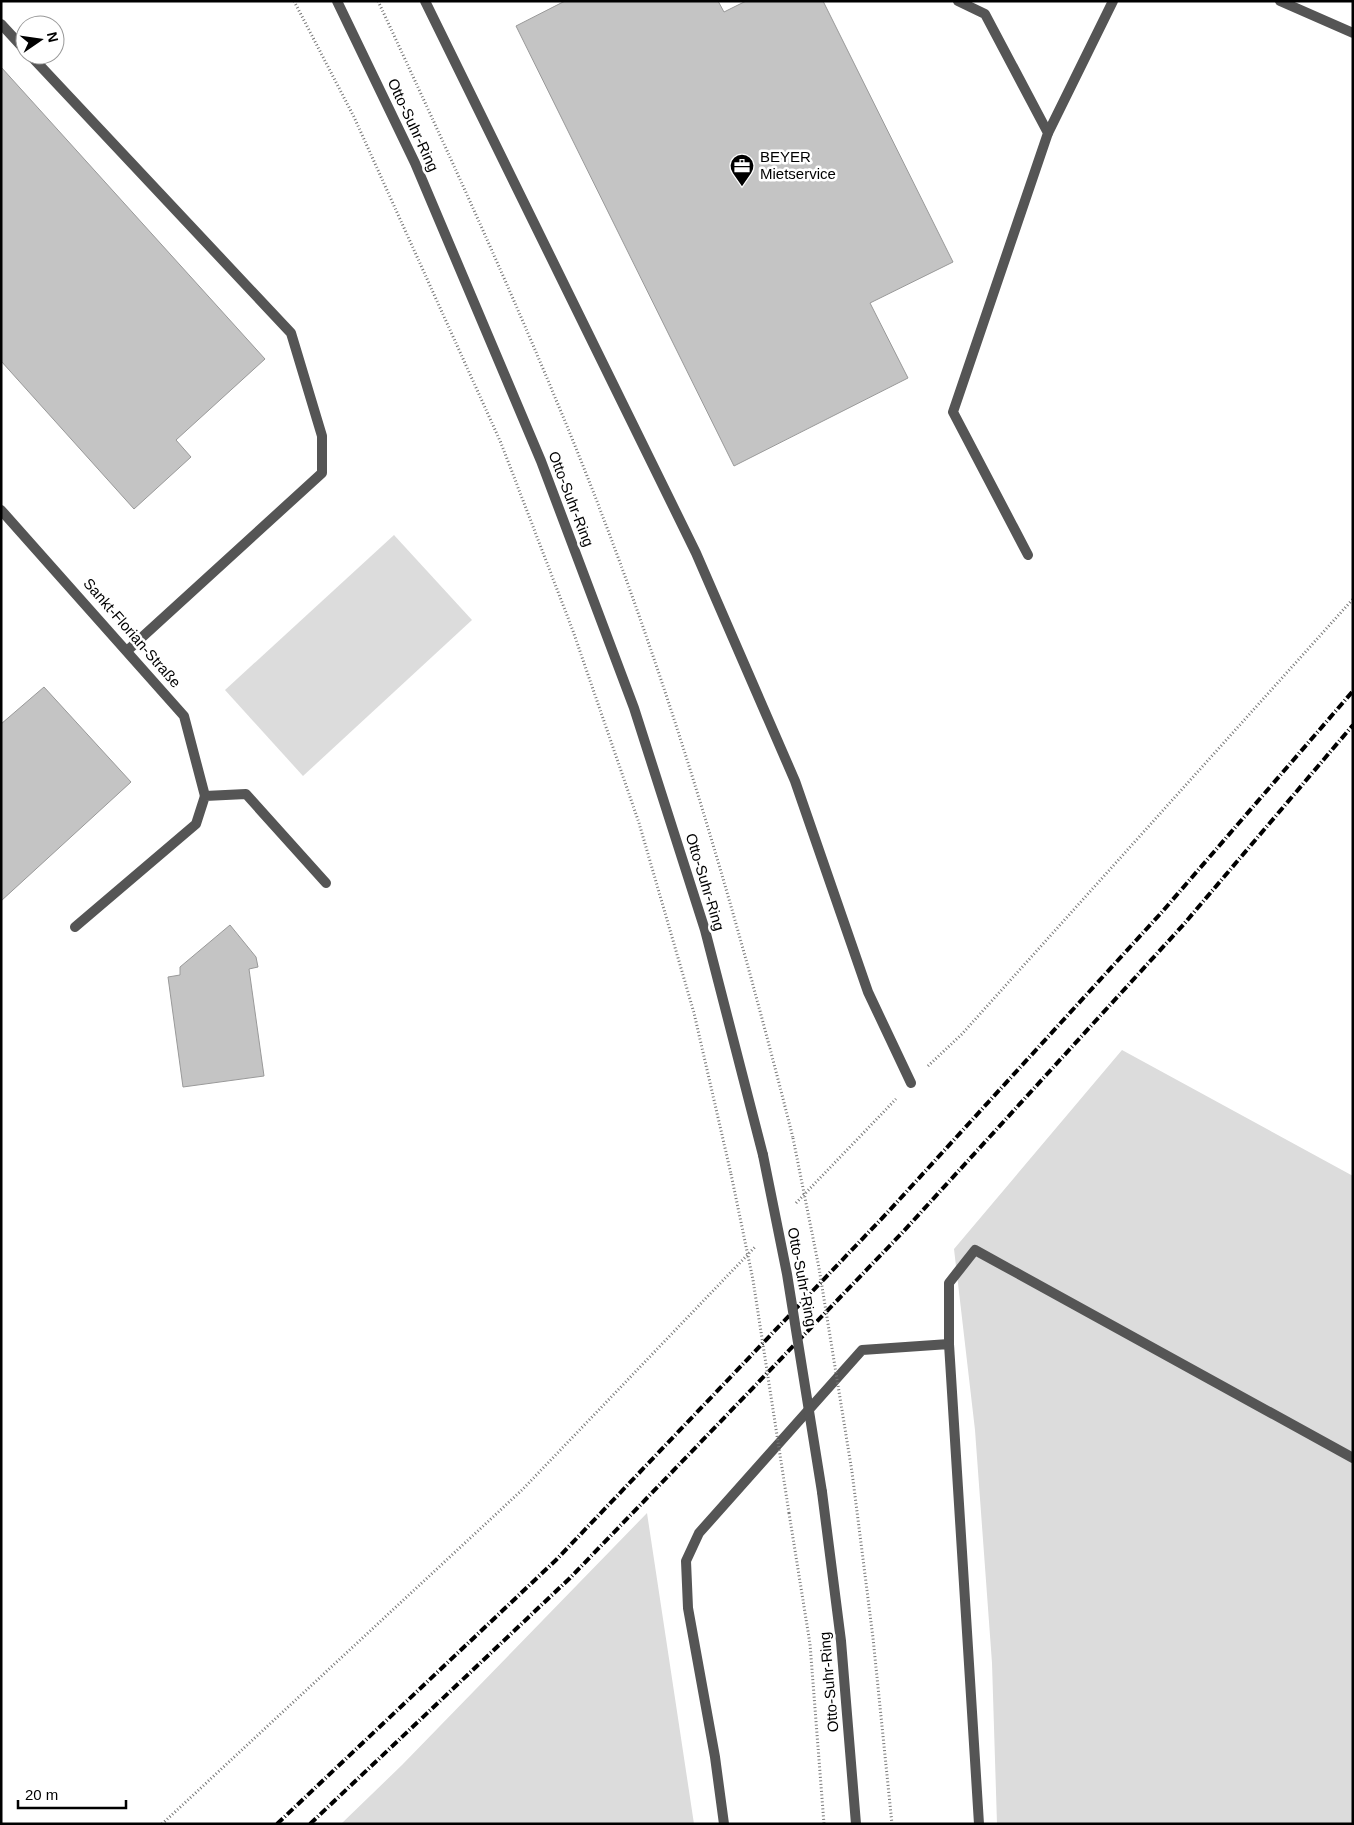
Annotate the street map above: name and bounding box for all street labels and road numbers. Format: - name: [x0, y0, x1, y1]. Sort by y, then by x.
- street label: Otto-Suhr-Ring: [384, 75, 442, 174]
- street label: Otto-Suhr-Ring: [545, 449, 597, 549]
- street label: Sankt-Florian-Straße: [80, 575, 184, 691]
- street label: Otto-Suhr-Ring: [683, 831, 728, 933]
- street label: Otto-Suhr-Ring: [785, 1226, 820, 1328]
- street label: Otto-Suhr-Ring: [816, 1631, 841, 1733]

